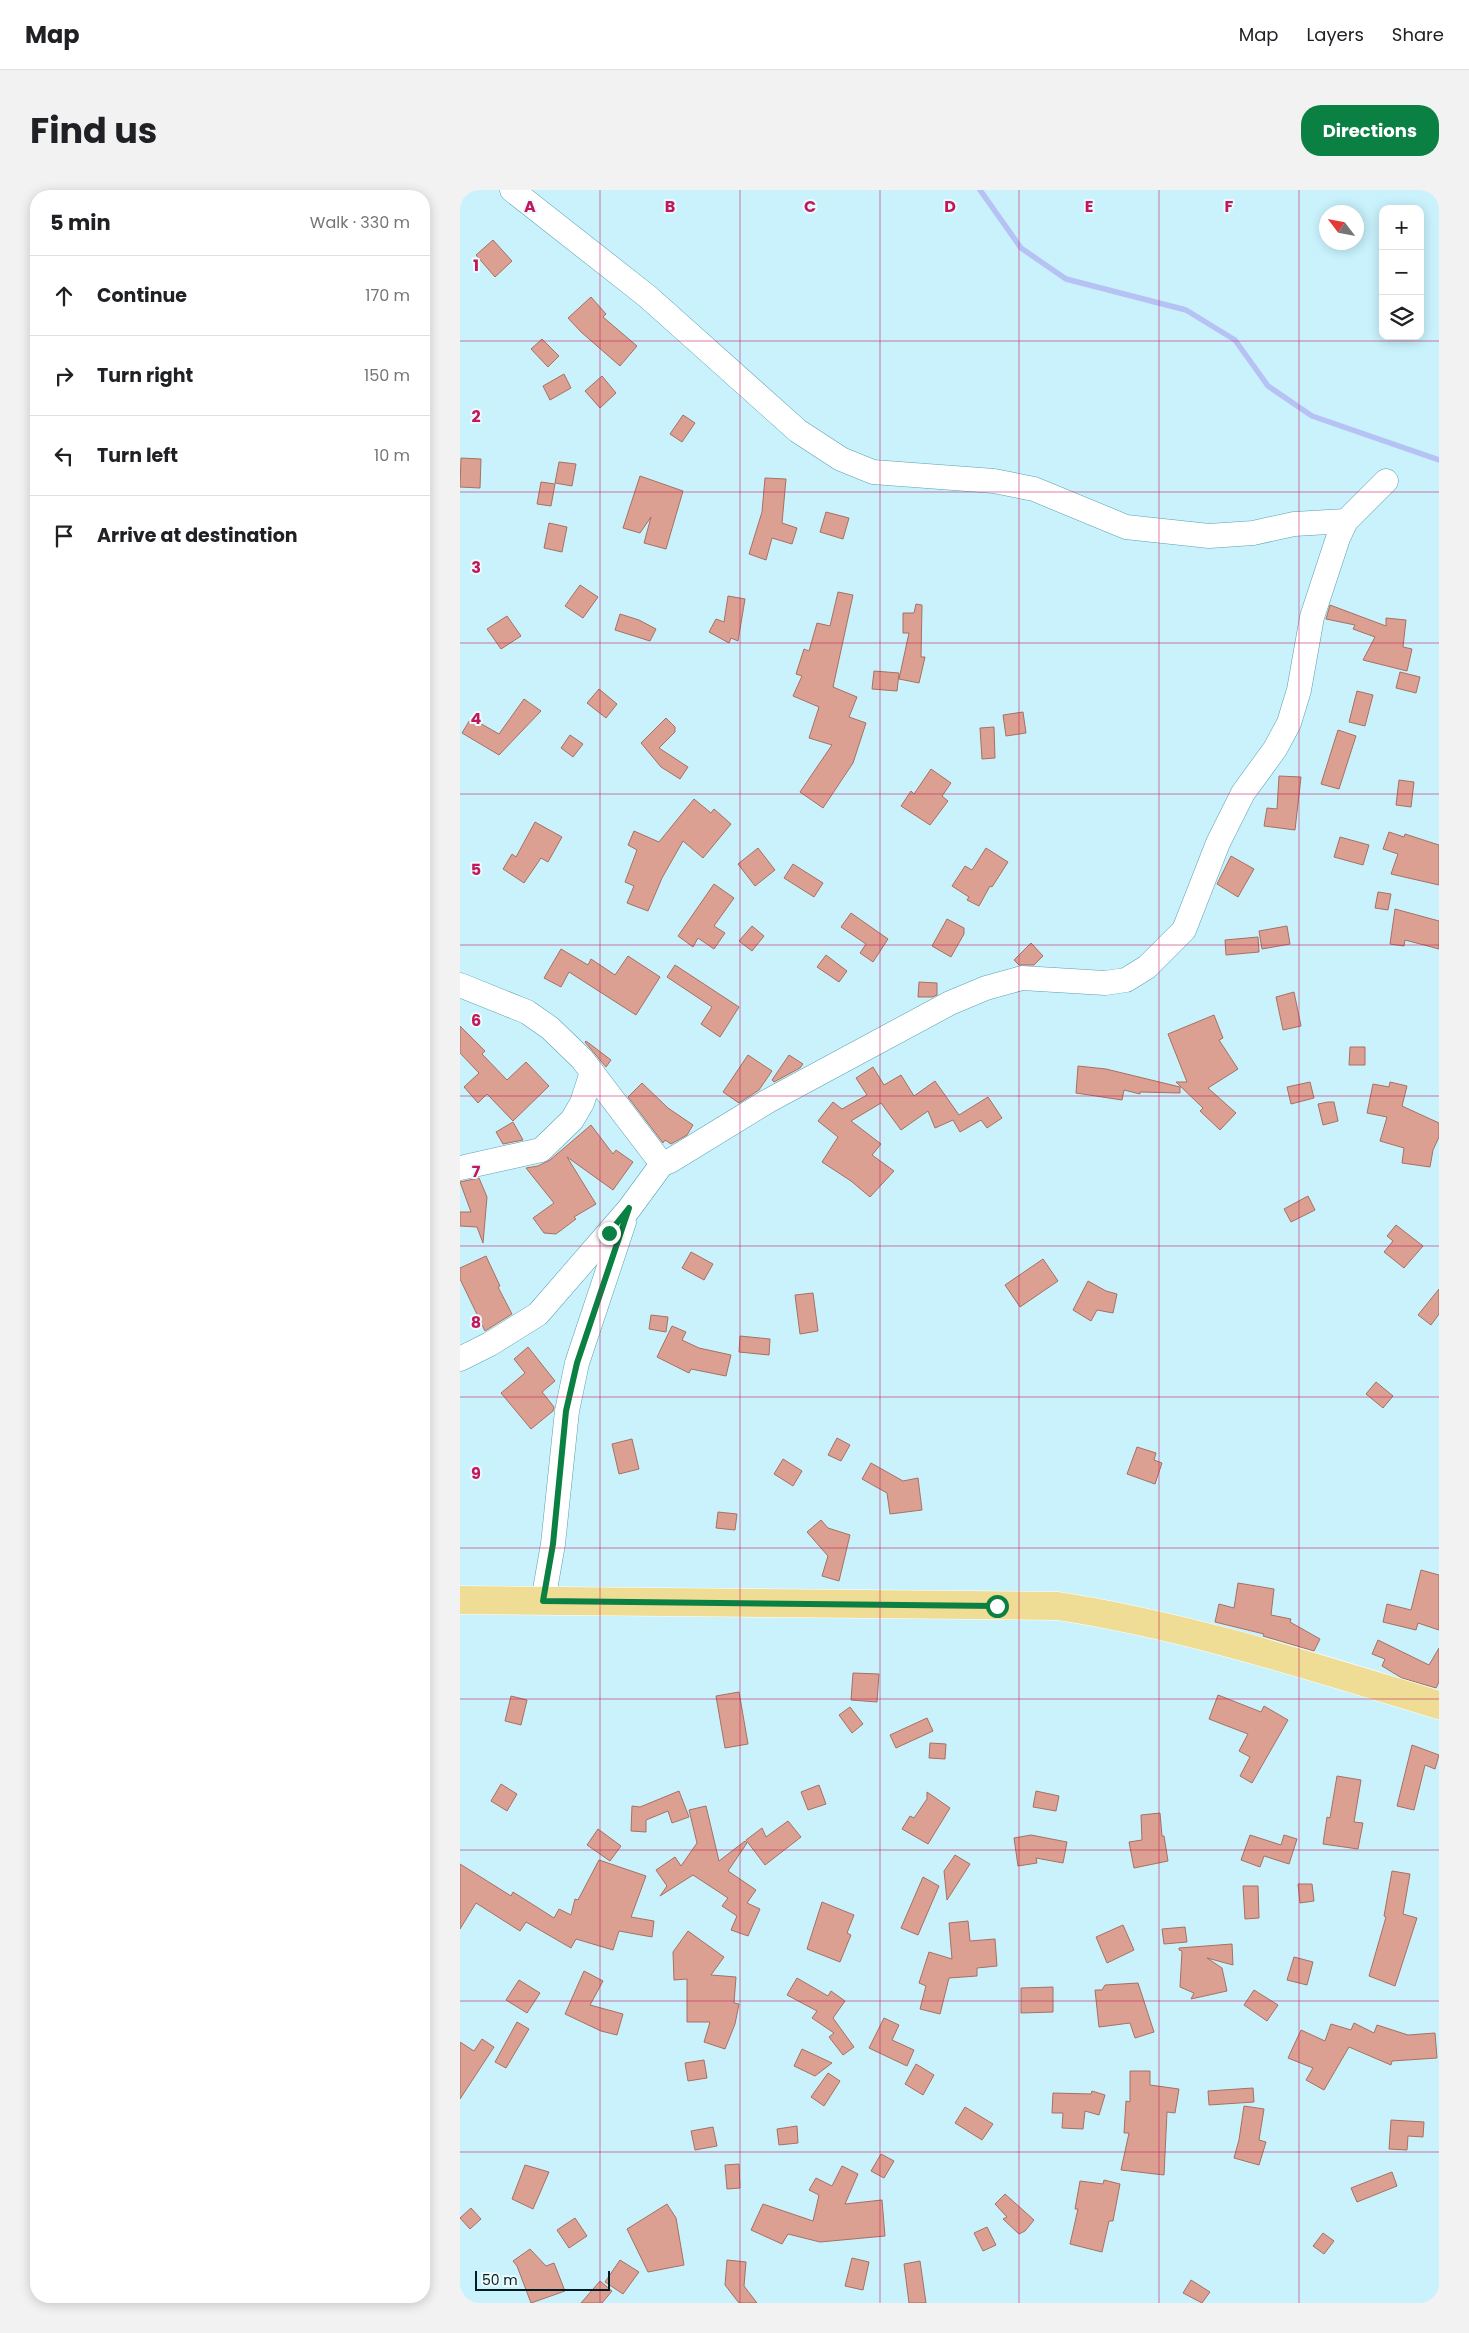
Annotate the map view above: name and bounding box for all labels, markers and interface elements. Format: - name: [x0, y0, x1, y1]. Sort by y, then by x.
- text: Map: [25, 18, 80, 51]
- text: Map: [1239, 22, 1279, 47]
- text: Layers: [1307, 22, 1364, 47]
- text: Share: [1392, 22, 1444, 47]
- button: Directions: [1301, 105, 1439, 156]
- text: Find us: [30, 106, 157, 155]
- text: A: [524, 195, 536, 218]
- text: B: [665, 195, 675, 218]
- text: C: [804, 195, 816, 218]
- text: D: [944, 195, 956, 218]
- text: E: [1085, 195, 1093, 218]
- text: F: [1225, 195, 1234, 218]
- north arrow: [1319, 205, 1364, 250]
- map controls: [1379, 205, 1424, 340]
- button: +: [1379, 205, 1424, 250]
- text: 5 min: [50, 208, 111, 237]
- text: Walk · 330 m: [310, 211, 410, 234]
- button: −: [1379, 250, 1424, 295]
- text: 1: [473, 254, 479, 277]
- icon: ahead: [50, 282, 78, 310]
- text: Continue: [97, 282, 187, 309]
- text: 170 m: [365, 284, 410, 307]
- button: layers: [1379, 295, 1424, 340]
- icon: right: [50, 362, 78, 390]
- text: Turn right: [97, 362, 193, 389]
- text: 150 m: [364, 364, 410, 387]
- text: 2: [471, 405, 481, 428]
- icon: left: [50, 442, 78, 470]
- text: Turn left: [97, 442, 178, 469]
- text: 10 m: [374, 444, 410, 467]
- icon: arrive: [50, 522, 78, 550]
- text: Arrive at destination: [97, 522, 298, 549]
- text: 3: [471, 556, 481, 579]
- text: 4: [471, 707, 482, 730]
- text: 5: [471, 858, 481, 881]
- text: 6: [471, 1009, 481, 1032]
- text: 7: [472, 1160, 481, 1183]
- route end: [598, 1222, 621, 1245]
- text: 8: [471, 1311, 481, 1334]
- text: 9: [471, 1462, 481, 1485]
- route start: [986, 1595, 1009, 1618]
- scale bar: [475, 2268, 610, 2291]
- text: 50 m: [482, 2270, 518, 2290]

